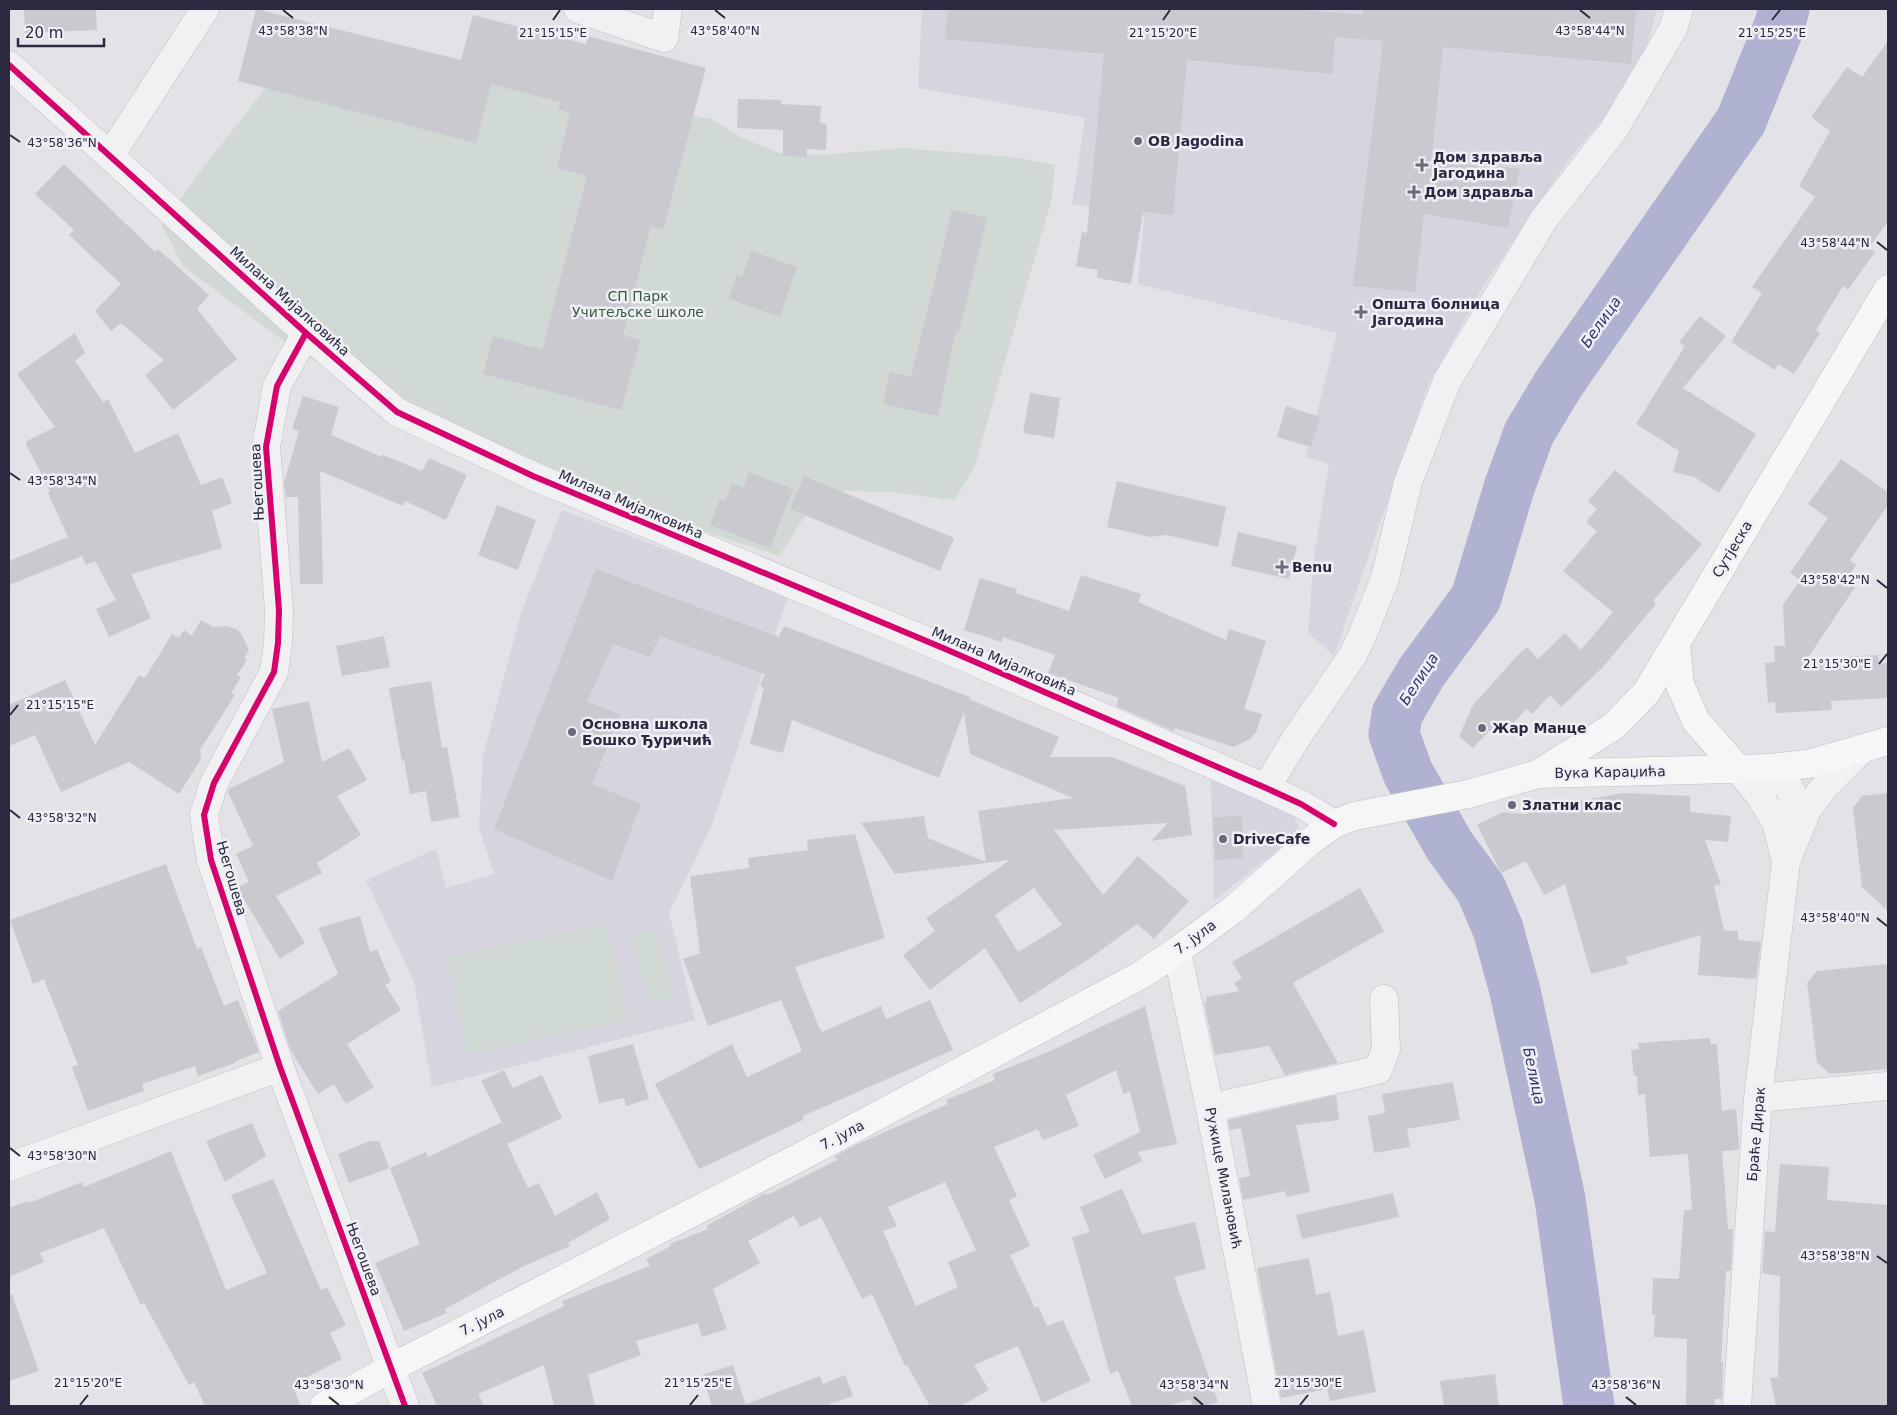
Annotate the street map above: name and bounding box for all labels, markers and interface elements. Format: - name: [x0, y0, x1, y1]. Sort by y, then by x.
- scale bar: [18, 15, 104, 47]
- text: 20 m: [25, 24, 63, 42]
- text: 43°58'38"N: [258, 24, 328, 38]
- text: 43°58'40"N: [690, 24, 760, 38]
- text: 43°58'44"N: [1555, 24, 1625, 38]
- text: 21°15'15"E: [519, 26, 587, 40]
- text: 21°15'20"E: [1129, 26, 1197, 40]
- text: 21°15'25"E: [1738, 26, 1806, 40]
- place label: OB Jagodina: [1148, 133, 1244, 149]
- marker: OB Jagodina: [1132, 135, 1144, 147]
- text: 43°58'36"N: [27, 136, 97, 150]
- place label: Дом здравља Јагодина: [1432, 149, 1543, 181]
- marker: Дом здравља Јагодина: [1415, 158, 1429, 172]
- place label: Дом здравља: [1424, 184, 1534, 200]
- marker: Дом здравља: [1408, 186, 1420, 198]
- text: 43°58'44"N: [1800, 236, 1870, 250]
- street label: Милана Мијалковића: [227, 243, 353, 359]
- park label: СП Парк Учитељске школе: [572, 288, 704, 320]
- water label: Белица: [1577, 293, 1625, 351]
- place label: Општа болница Јагодина: [1371, 296, 1500, 328]
- marker: Општа болница Јагодина: [1354, 305, 1368, 319]
- street label: Његошева: [247, 443, 267, 521]
- street label: Милана Мијалковића: [556, 466, 706, 542]
- text: 43°58'34"N: [27, 474, 97, 488]
- street label: Сутјеска: [1709, 518, 1755, 580]
- place label: Benu: [1292, 559, 1332, 575]
- marker: Benu: [1276, 561, 1288, 573]
- text: 43°58'42"N: [1800, 573, 1870, 587]
- street label: Милана Мијалковића: [929, 623, 1079, 699]
- water label: Белица: [1396, 650, 1442, 708]
- text: 21°15'30"E: [1803, 657, 1871, 671]
- text: 21°15'15"E: [26, 698, 94, 712]
- place label: Основна школа Бошко Ђуричић: [582, 716, 712, 748]
- place label: Жар Манце: [1492, 720, 1586, 736]
- marker: Жар Манце: [1476, 722, 1488, 734]
- marker: Основна школа Бошко Ђуричић: [566, 726, 578, 738]
- street label: Вука Караџића: [1554, 763, 1666, 781]
- place label: Златни клас: [1522, 797, 1622, 813]
- marker: Златни клас: [1506, 799, 1518, 811]
- text: 43°58'32"N: [27, 811, 97, 825]
- place label: DriveCafe: [1233, 831, 1310, 847]
- marker: DriveCafe: [1217, 833, 1229, 845]
- street label: Његошева: [214, 839, 250, 917]
- text: 43°58'40"N: [1800, 911, 1870, 925]
- street label: 7. јула: [1171, 917, 1219, 957]
- water label: Белица: [1519, 1046, 1549, 1106]
- street label: Браће Дирак: [1744, 1086, 1768, 1182]
- street label: Ружице Милановић: [1202, 1106, 1246, 1250]
- street label: 7. јула: [817, 1117, 867, 1153]
- text: 43°58'30"N: [27, 1149, 97, 1163]
- street label: Његошева: [343, 1220, 385, 1298]
- text: 43°58'38"N: [1800, 1249, 1870, 1263]
- street label: 7. јула: [457, 1303, 507, 1339]
- text: 21°15'20"E: [54, 1376, 122, 1390]
- text: 21°15'25"E: [664, 1376, 732, 1390]
- text: 21°15'30"E: [1274, 1376, 1342, 1390]
- text: 43°58'30"N: [294, 1378, 364, 1392]
- text: 43°58'34"N: [1159, 1378, 1229, 1392]
- text: 43°58'36"N: [1591, 1378, 1661, 1392]

